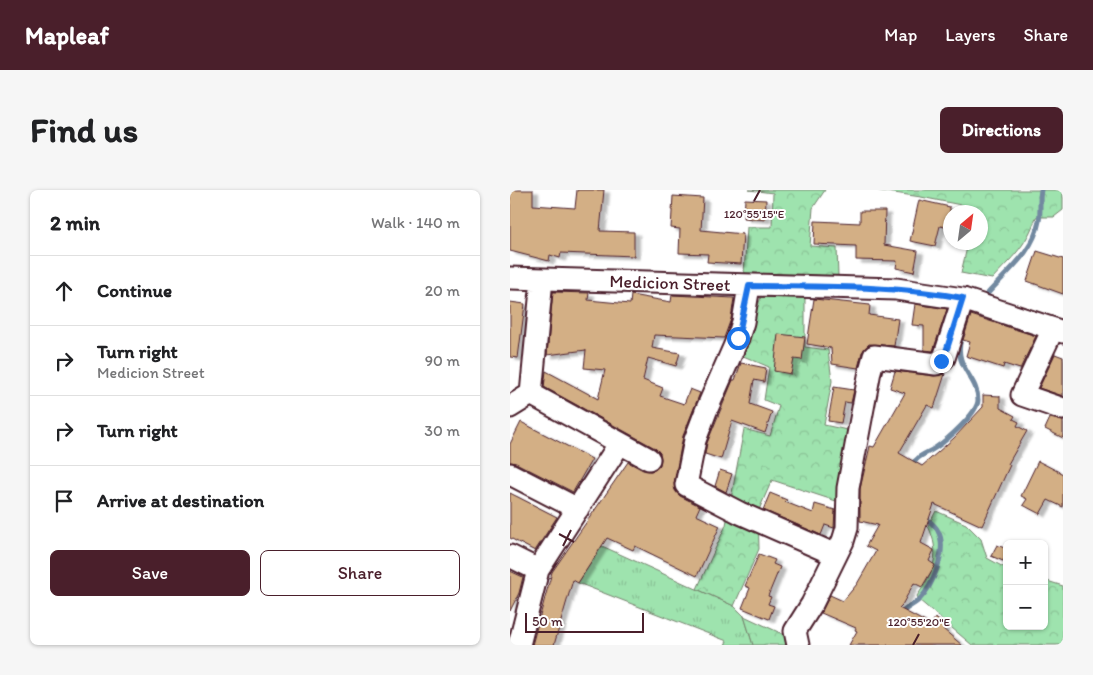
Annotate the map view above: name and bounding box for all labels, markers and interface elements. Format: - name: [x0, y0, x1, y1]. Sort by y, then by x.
- text: Mapleaf: [25, 21, 109, 50]
- text: Map: [884, 24, 917, 46]
- text: Layers: [945, 24, 995, 46]
- text: Share: [1023, 24, 1068, 46]
- button: Directions: [940, 107, 1063, 153]
- text: Find us: [30, 109, 138, 151]
- north arrow: [943, 205, 988, 250]
- text: 120°55'15"E: [724, 207, 785, 221]
- text: 2 min: [50, 210, 100, 235]
- text: Walk · 140 m: [371, 213, 460, 232]
- street label: Medicion Street: [609, 270, 731, 296]
- icon: ahead: [50, 277, 78, 305]
- text: Continue: [97, 279, 172, 302]
- text: 20 m: [425, 281, 460, 300]
- route start: [727, 327, 750, 350]
- text: Turn right: [97, 340, 178, 363]
- icon: right: [50, 347, 78, 375]
- route end: [930, 350, 953, 373]
- text: 90 m: [425, 351, 460, 370]
- text: Medicion Street: [97, 363, 205, 382]
- icon: right: [50, 417, 78, 445]
- text: Turn right: [97, 419, 178, 442]
- text: 30 m: [424, 421, 460, 440]
- icon: arrive: [50, 487, 78, 515]
- text: Arrive at destination: [97, 489, 264, 512]
- map controls: [1003, 540, 1048, 630]
- button: +: [1003, 540, 1048, 585]
- button: Save: [50, 550, 250, 596]
- button: Share: [260, 550, 460, 596]
- button: −: [1003, 585, 1048, 630]
- scale bar: [525, 610, 644, 633]
- text: 50 m: [532, 613, 563, 630]
- text: 120°55'20"E: [888, 615, 951, 629]

